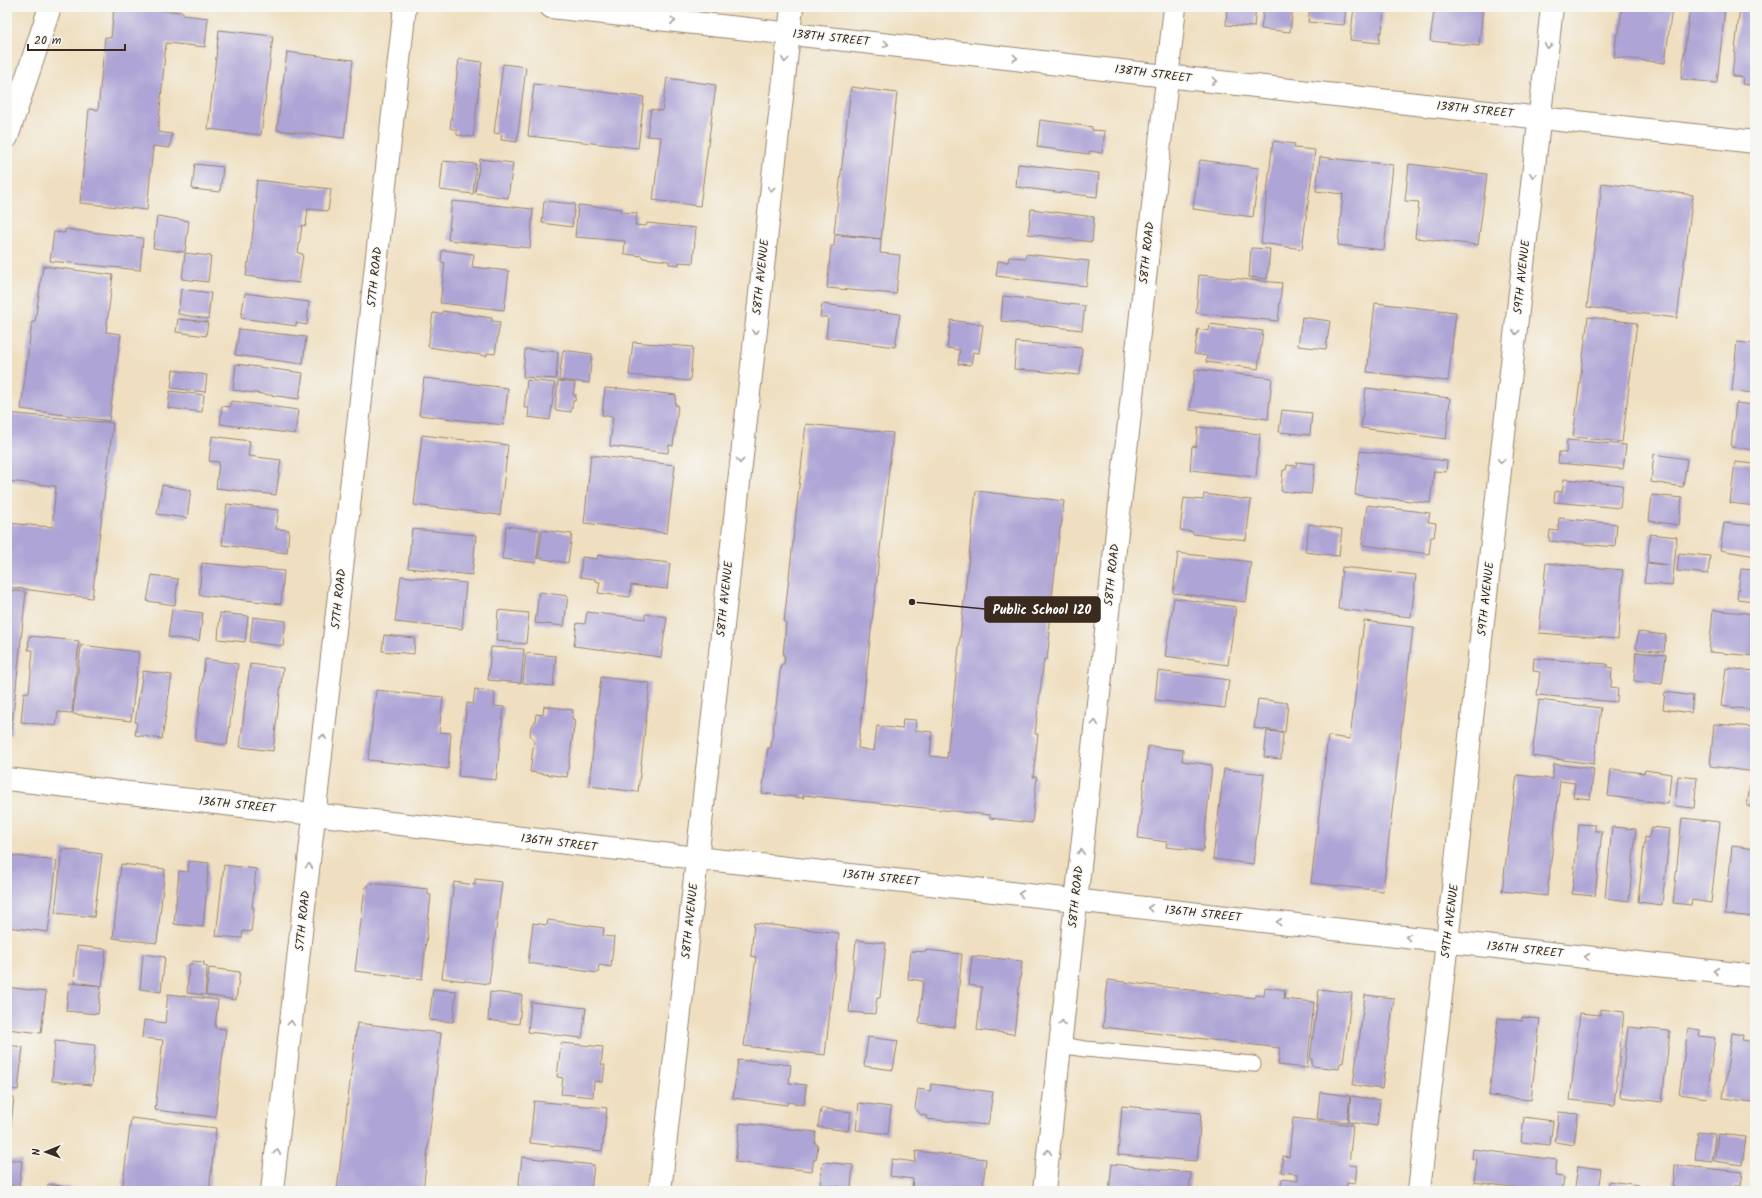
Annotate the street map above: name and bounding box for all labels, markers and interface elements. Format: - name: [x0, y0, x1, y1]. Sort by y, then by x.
- one-way arrow: [670, 16, 676, 25]
- street label: 138TH STREET: [792, 25, 872, 52]
- scale bar: [28, 26, 125, 52]
- text: 20 m: [34, 31, 62, 50]
- one-way arrow: [883, 39, 889, 48]
- one-way arrow: [1544, 43, 1553, 49]
- one-way arrow: [1012, 54, 1018, 63]
- one-way arrow: [781, 57, 790, 63]
- street label: 138TH STREET: [1113, 60, 1194, 88]
- one-way arrow: [1211, 76, 1217, 85]
- street label: 138TH STREET: [1436, 97, 1516, 124]
- one-way arrow: [1529, 172, 1538, 178]
- one-way arrow: [767, 186, 776, 192]
- street label: 58TH ROAD: [1134, 221, 1160, 285]
- street label: 58TH AVENUE: [748, 237, 775, 316]
- street label: 59TH AVENUE: [1509, 238, 1535, 315]
- street label: 57TH ROAD: [362, 246, 388, 308]
- one-way arrow: [751, 329, 760, 335]
- one-way arrow: [1511, 329, 1520, 335]
- one-way arrow: [736, 458, 745, 464]
- one-way arrow: [1497, 458, 1506, 464]
- street label: 58TH ROAD: [1099, 543, 1125, 607]
- street label: 58TH AVENUE: [712, 559, 739, 638]
- street label: 59TH AVENUE: [1473, 560, 1499, 637]
- street label: 57TH ROAD: [326, 568, 352, 630]
- callout: Public School 120: [985, 597, 1100, 622]
- text: Public School 120: [993, 600, 1092, 621]
- one-way arrow: [1090, 720, 1099, 726]
- one-way arrow: [319, 734, 328, 740]
- street label: 136TH STREET: [198, 792, 278, 819]
- street label: 136TH STREET: [520, 829, 600, 857]
- one-way arrow: [1076, 849, 1085, 855]
- one-way arrow: [304, 863, 313, 869]
- street label: 136TH STREET: [842, 865, 922, 892]
- street label: 58TH ROAD: [1063, 865, 1089, 929]
- street label: 58TH AVENUE: [677, 881, 704, 960]
- street label: 59TH AVENUE: [1436, 882, 1464, 959]
- street label: 57TH ROAD: [290, 890, 316, 952]
- one-way arrow: [1018, 890, 1024, 899]
- street label: 136TH STREET: [1164, 901, 1244, 928]
- one-way arrow: [1147, 904, 1153, 913]
- one-way arrow: [1276, 918, 1282, 927]
- one-way arrow: [1405, 932, 1412, 941]
- street label: 136TH STREET: [1486, 937, 1566, 964]
- one-way arrow: [1584, 953, 1590, 962]
- one-way arrow: [1713, 967, 1719, 976]
- one-way arrow: [286, 1020, 295, 1026]
- one-way arrow: [1057, 1020, 1066, 1026]
- north arrow: [26, 1132, 66, 1172]
- text: N: [28, 1148, 46, 1156]
- one-way arrow: [272, 1149, 281, 1155]
- one-way arrow: [1043, 1149, 1052, 1155]

